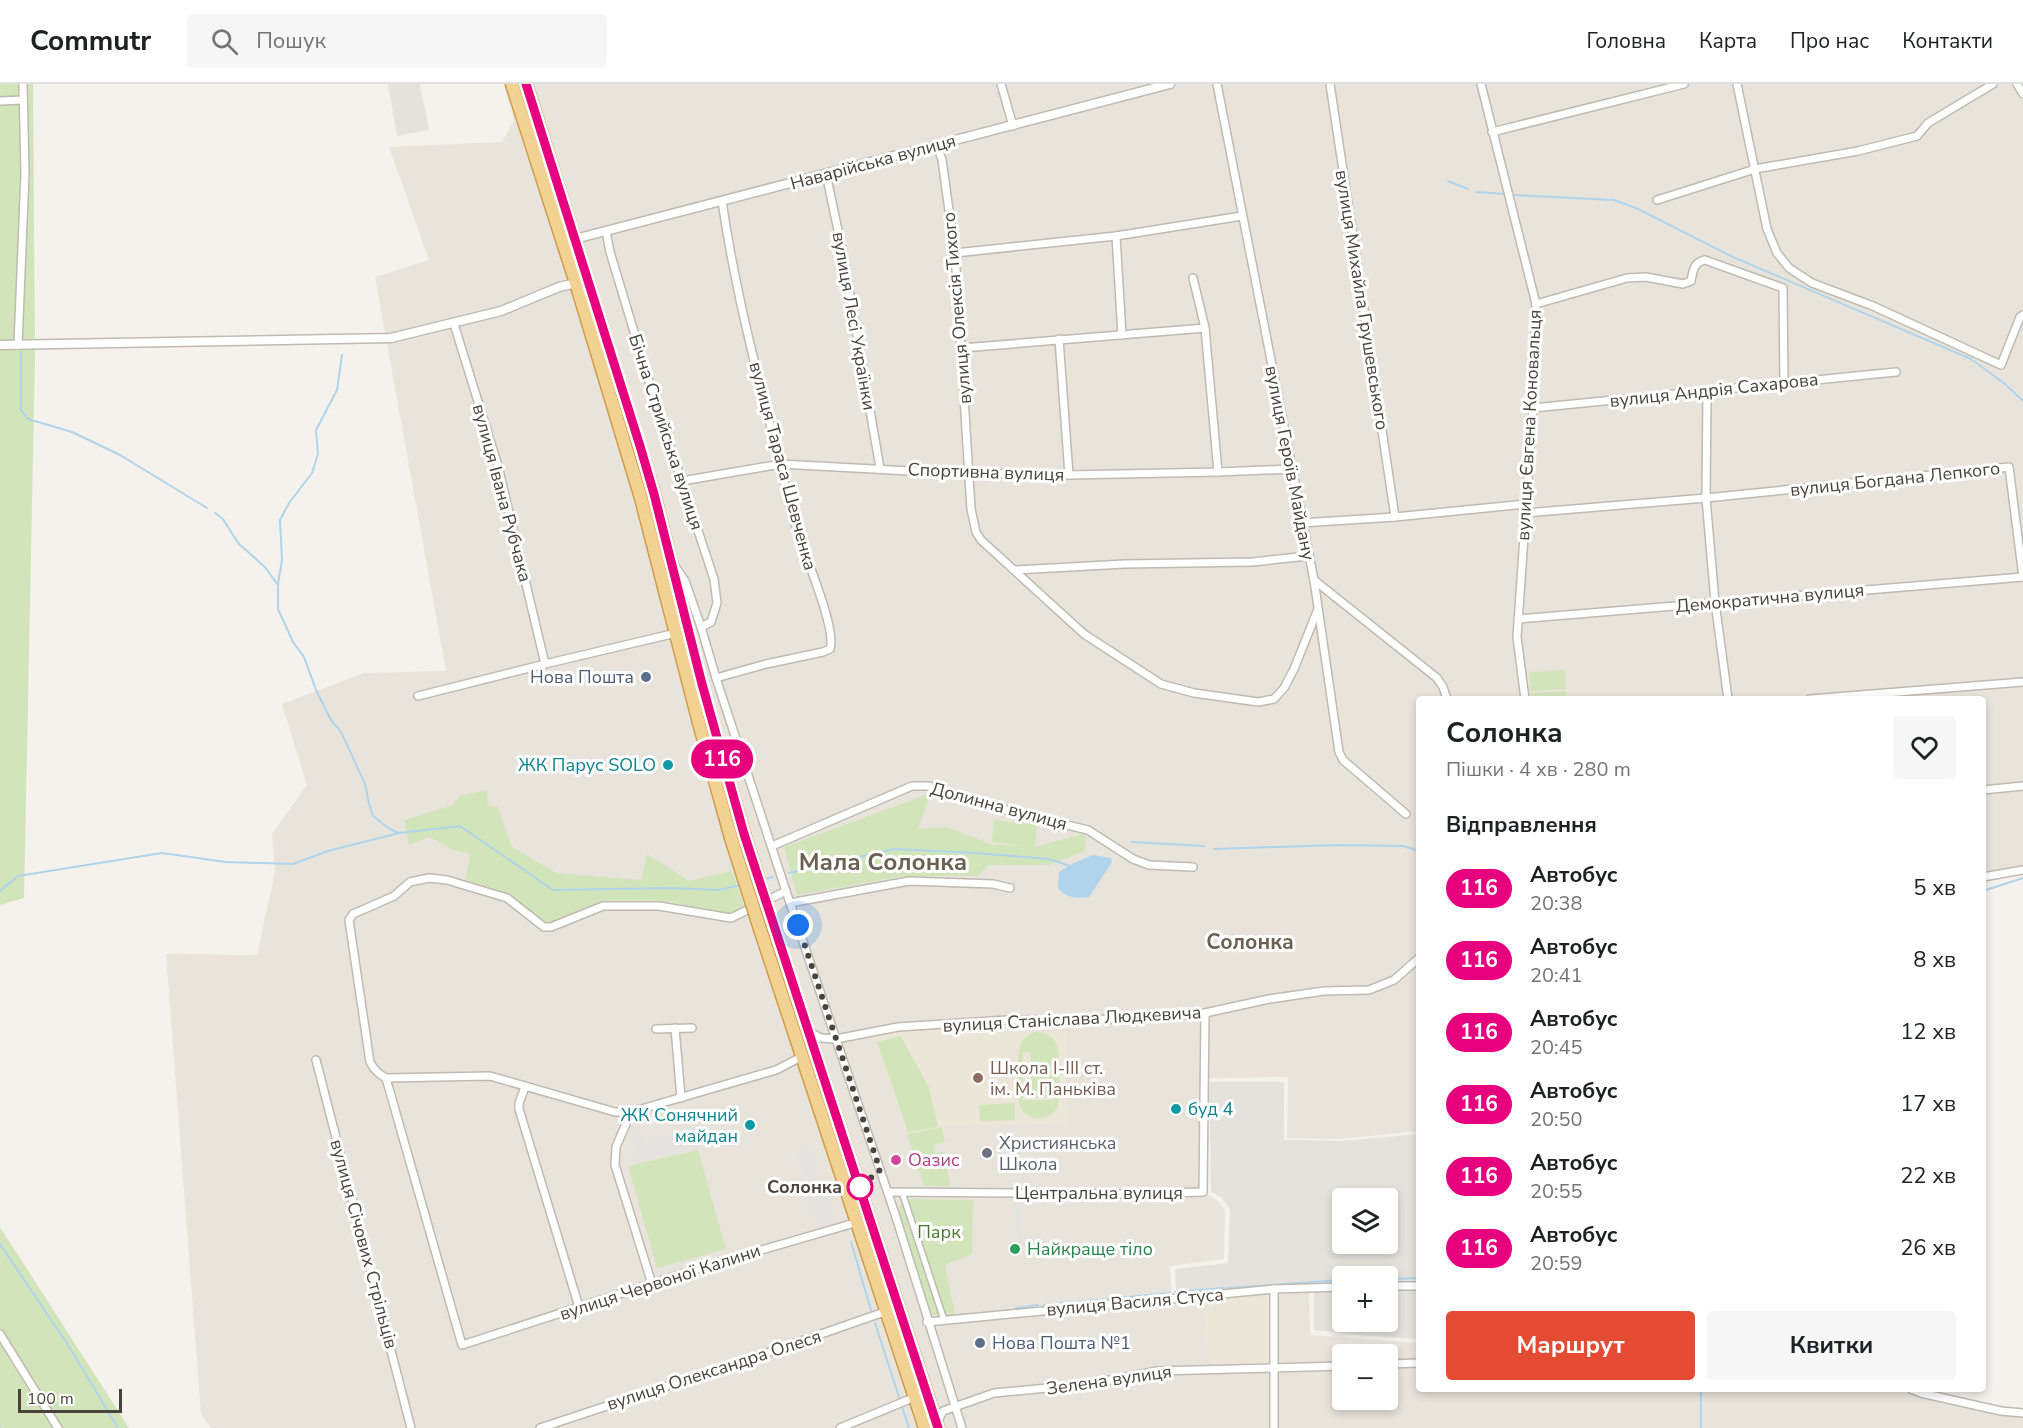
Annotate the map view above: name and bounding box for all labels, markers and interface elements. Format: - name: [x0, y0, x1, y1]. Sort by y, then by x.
- search box: [187, 14, 607, 68]
- text: Commutr: [30, 22, 151, 60]
- icon: search: [208, 25, 241, 58]
- text: Пошук: [256, 26, 326, 56]
- text: Головна: [1586, 27, 1666, 55]
- text: Карта: [1699, 27, 1757, 55]
- text: Про нас: [1790, 27, 1869, 55]
- text: Контакти: [1902, 27, 1993, 55]
- street label: Наварійська вулиця: [788, 128, 958, 196]
- street label: вулиця Михайла Грушевського: [1330, 168, 1394, 432]
- street label: вулиця Олексія Тихого: [937, 211, 977, 405]
- street label: вулиця Лесі Українки: [826, 230, 882, 412]
- street label: вулиця Євгена Коновальця: [1511, 309, 1547, 541]
- street label: Бічна Стрийська вулиця: [623, 331, 709, 533]
- street label: вулиця Тараса Шевченка: [744, 359, 822, 573]
- street label: вулиця Героїв Майдану: [1259, 364, 1321, 563]
- street label: вулиця Андрія Сахарова: [1608, 367, 1820, 413]
- street label: вулиця Івана Рубчака: [467, 401, 537, 585]
- street label: вулиця Богдана Лепкого: [1789, 456, 2001, 502]
- street label: Спортивна вулиця: [907, 457, 1065, 487]
- street label: Демократична вулиця: [1675, 578, 1865, 618]
- place label: Нова Пошта: [530, 665, 634, 689]
- marker: Нова Пошта: [639, 670, 653, 684]
- text: Солонка: [1446, 714, 1563, 752]
- button: heart: [1893, 716, 1956, 779]
- line badge: 116: [688, 740, 756, 778]
- text: 116: [703, 745, 741, 773]
- place label: ЖК Парус SOLO: [518, 753, 656, 777]
- text: Пішки · 4 хв · 280 m: [1446, 756, 1631, 783]
- marker: ЖК Парус SOLO: [661, 758, 675, 772]
- street label: Долинна вулиця: [928, 776, 1070, 836]
- text: Відправлення: [1446, 810, 1597, 840]
- district label: Мала Солонка: [799, 846, 967, 878]
- text: Автобус: [1530, 860, 1618, 890]
- text: 5 хв: [1913, 873, 1956, 903]
- text: 116: [1460, 874, 1498, 902]
- text: 20:38: [1530, 890, 1583, 917]
- your location: [783, 910, 813, 940]
- district label: Солонка: [1206, 928, 1294, 956]
- text: Автобус: [1530, 932, 1618, 962]
- text: 8 хв: [1913, 945, 1956, 975]
- text: 116: [1460, 946, 1498, 974]
- text: 20:41: [1530, 962, 1583, 989]
- street label: вулиця Станіслава Людкевича: [942, 1000, 1202, 1038]
- text: Автобус: [1530, 1004, 1618, 1034]
- text: 12 хв: [1900, 1017, 1956, 1047]
- text: 116: [1460, 1018, 1498, 1046]
- text: 20:45: [1530, 1034, 1583, 1061]
- place label: Школа І-ІІІ ст. ім. М. Паньківа: [990, 1056, 1116, 1101]
- marker: Школа І-ІІІ ст. ім. М. Паньківа: [971, 1071, 985, 1085]
- text: Автобус: [1530, 1076, 1618, 1106]
- text: 17 хв: [1900, 1089, 1956, 1119]
- text: 116: [1460, 1090, 1498, 1118]
- place label: буд 4: [1188, 1097, 1234, 1121]
- marker: буд 4: [1169, 1102, 1183, 1116]
- place label: ЖК Сонячний майдан: [620, 1103, 738, 1148]
- text: 20:50: [1530, 1106, 1583, 1133]
- marker: ЖК Сонячний майдан: [743, 1118, 757, 1132]
- place label: Християнська Школа: [999, 1131, 1117, 1176]
- street label: вулиця Січових Стрільців: [324, 1137, 404, 1352]
- marker: Християнська Школа: [980, 1146, 994, 1160]
- place label: Оазис: [908, 1148, 960, 1172]
- text: Автобус: [1530, 1148, 1618, 1178]
- marker: Оазис: [889, 1153, 903, 1167]
- text: 22 хв: [1900, 1161, 1956, 1191]
- text: 116: [1460, 1162, 1498, 1190]
- marker: Солонка: [847, 1174, 873, 1200]
- place label: Солонка: [767, 1175, 842, 1199]
- text: 20:55: [1530, 1178, 1583, 1205]
- street label: Центральна вулиця: [1015, 1181, 1183, 1205]
- map controls: [1332, 1188, 1398, 1410]
- button: layers: [1332, 1188, 1398, 1254]
- park label: Парк: [917, 1220, 961, 1244]
- text: Автобус: [1530, 1220, 1618, 1250]
- text: 26 хв: [1900, 1233, 1956, 1263]
- text: 116: [1460, 1234, 1498, 1262]
- place label: Найкраще тіло: [1027, 1237, 1153, 1261]
- street label: вулиця Червоної Калини: [556, 1238, 764, 1326]
- marker: Найкраще тіло: [1008, 1242, 1022, 1256]
- text: 20:59: [1530, 1250, 1583, 1277]
- button: +: [1332, 1266, 1398, 1332]
- street label: вулиця Василя Стуса: [1045, 1282, 1225, 1322]
- button: Маршрут: [1446, 1311, 1695, 1380]
- button: Квитки: [1707, 1311, 1956, 1380]
- street label: вулиця Олександра Олеся: [604, 1324, 824, 1416]
- place label: Нова Пошта №1: [992, 1331, 1131, 1355]
- marker: Нова Пошта №1: [973, 1336, 987, 1350]
- button: −: [1332, 1344, 1398, 1410]
- street label: Зелена вулиця: [1045, 1359, 1173, 1401]
- scale bar: [18, 1386, 122, 1414]
- text: 100 m: [27, 1388, 74, 1410]

